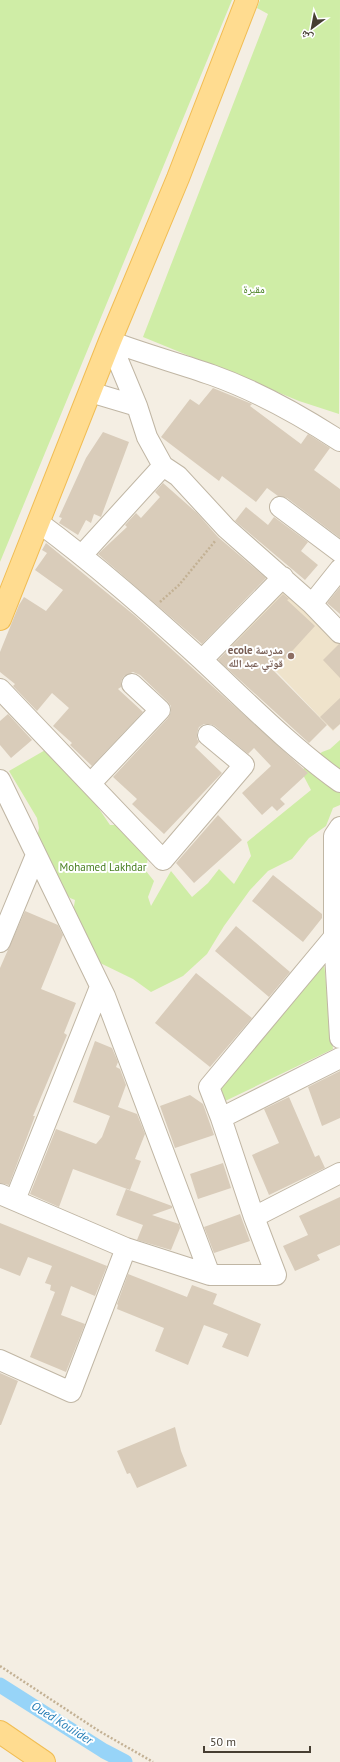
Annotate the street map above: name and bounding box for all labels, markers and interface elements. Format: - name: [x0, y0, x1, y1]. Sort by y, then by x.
- north arrow: [292, 8, 332, 48]
- text: ش: [298, 26, 316, 46]
- park label: مقبرة: [243, 282, 265, 296]
- place label: ecole مدرسة قوتي عبد الله: [228, 643, 283, 672]
- marker: ecole مدرسة قوتي عبد الله: [286, 651, 296, 661]
- park label: Mohamed Lakhdar: [60, 860, 147, 874]
- water label: Oued Kouiider: [29, 1698, 97, 1748]
- scale bar: [204, 1728, 310, 1754]
- text: 50 m: [210, 1734, 236, 1749]

